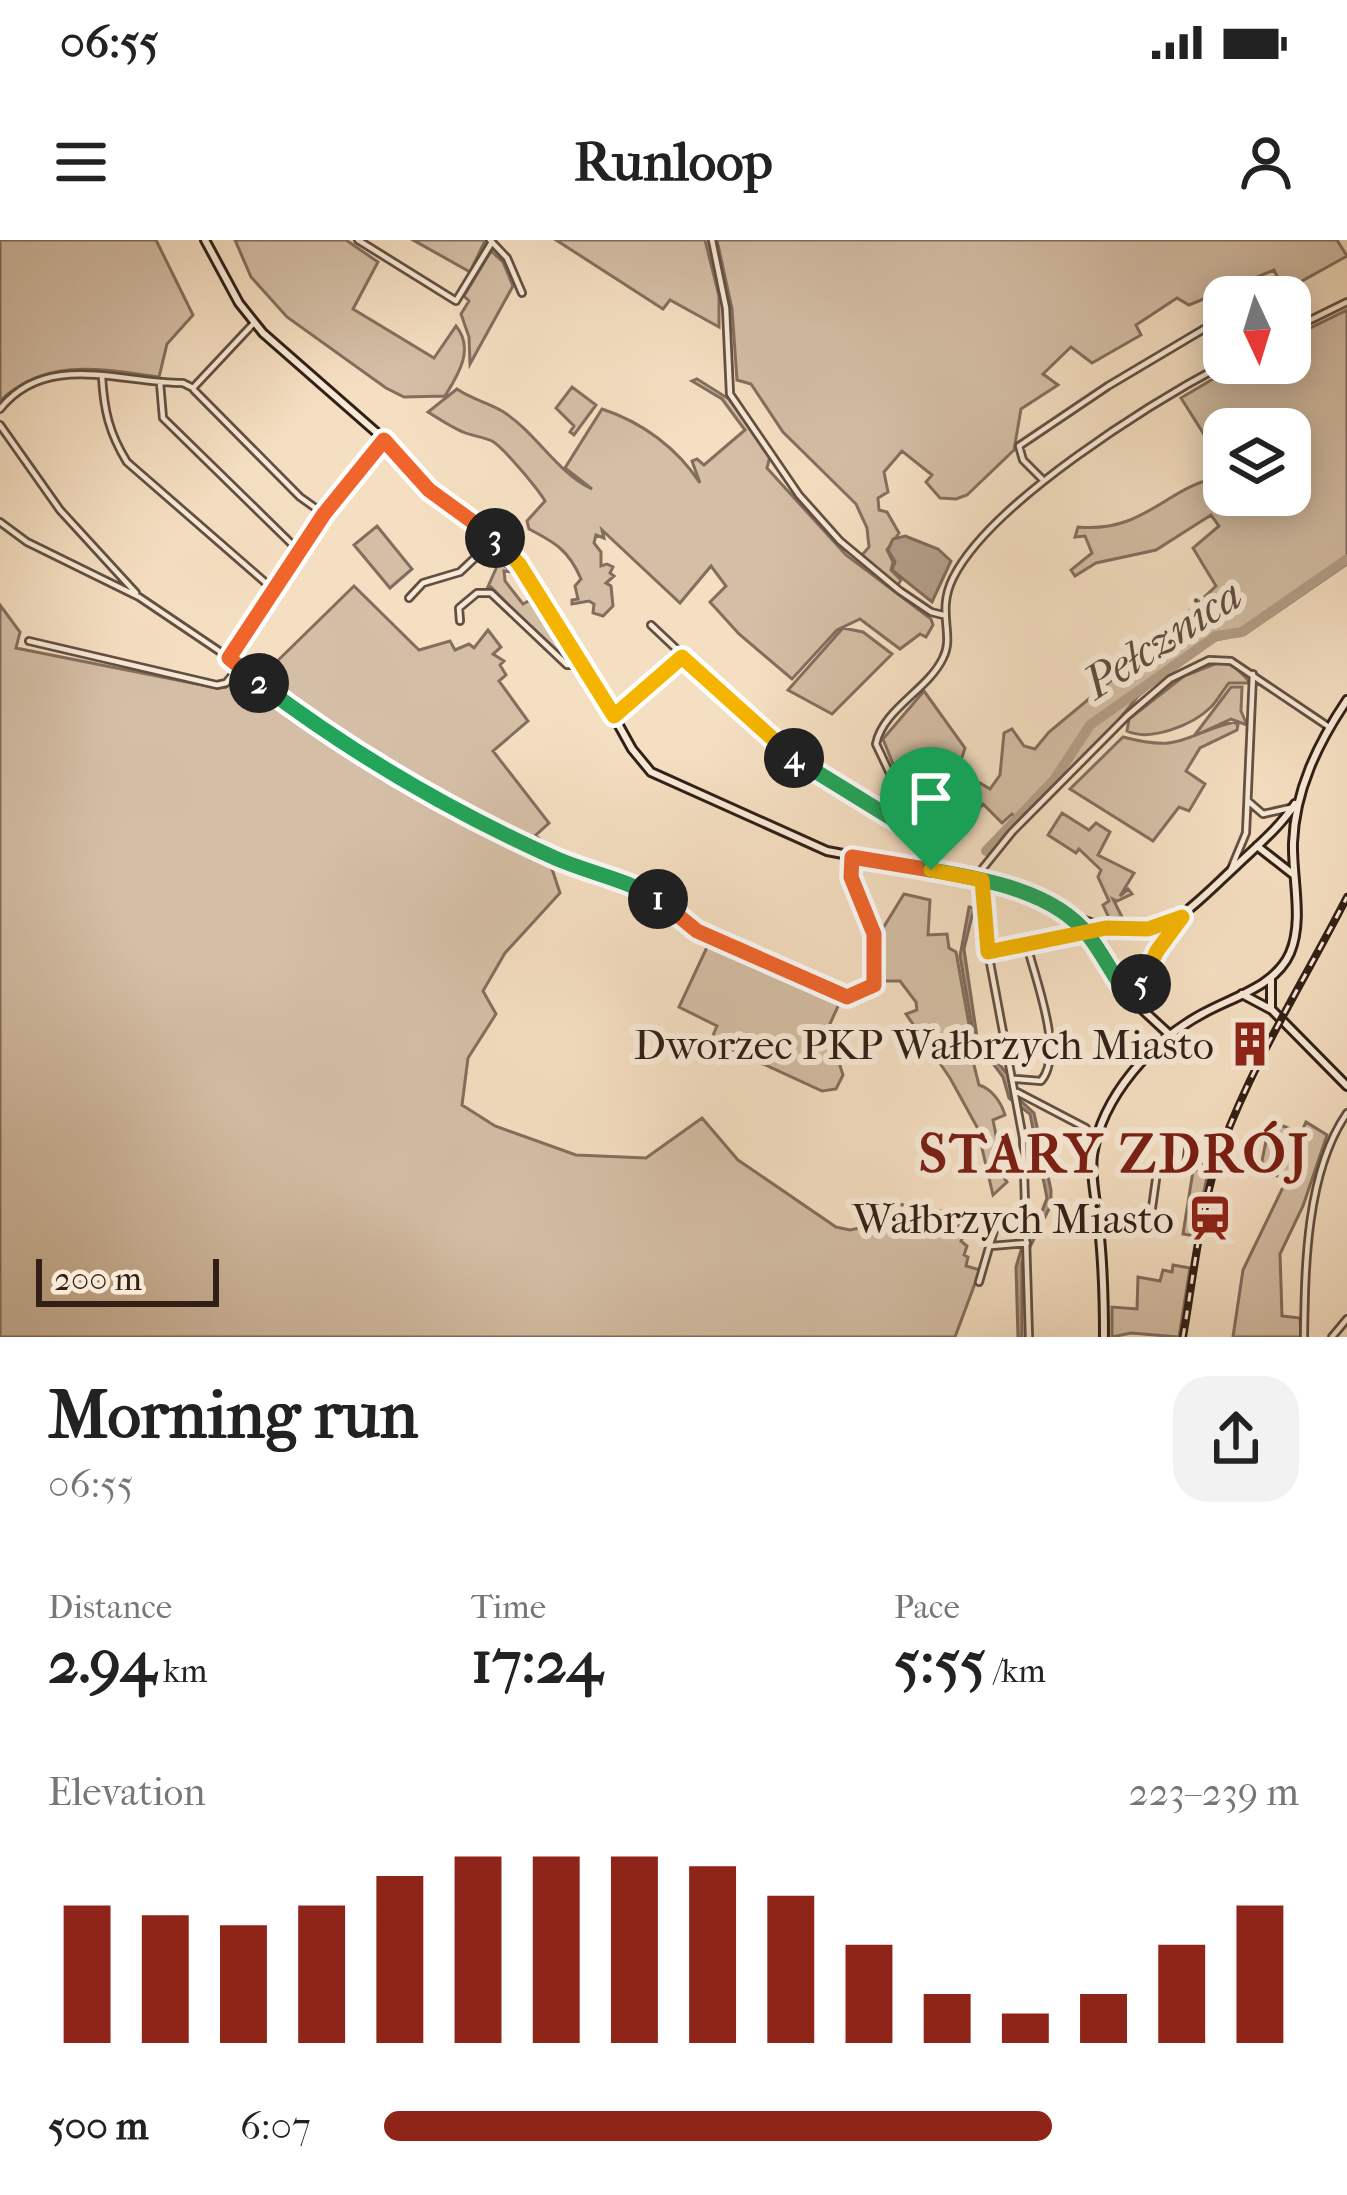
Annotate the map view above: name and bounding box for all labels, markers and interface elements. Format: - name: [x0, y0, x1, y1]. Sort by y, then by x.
- text: 06:55: [60, 16, 159, 69]
- icon: menu: [48, 129, 114, 195]
- icon: person: [1233, 129, 1299, 195]
- text: Runloop: [574, 131, 773, 194]
- north arrow: [1203, 276, 1311, 384]
- map controls: [1203, 276, 1311, 516]
- button: layers: [1203, 408, 1311, 516]
- pin: 3: [465, 508, 525, 568]
- text: 3: [488, 518, 502, 557]
- water label: Pełcznica: [1072, 569, 1252, 711]
- pin: 2: [229, 653, 289, 713]
- text: 2: [251, 663, 267, 702]
- pin: 4: [764, 728, 824, 788]
- text: 4: [784, 738, 804, 777]
- pin: [880, 747, 982, 870]
- icon: arrive: [898, 765, 964, 831]
- pin: 1: [628, 869, 688, 929]
- text: 1: [652, 879, 664, 918]
- pin: 5: [1111, 954, 1171, 1014]
- text: 5: [1134, 964, 1148, 1003]
- building icon: Dworzec PKP Wałbrzych Miasto: [1225, 1019, 1275, 1069]
- place label: Dworzec PKP Wałbrzych Miasto: [634, 1021, 1214, 1070]
- district label: STARY ZDRÓJ: [919, 1120, 1311, 1186]
- station icon: Wałbrzych Miasto: [1185, 1193, 1235, 1243]
- place label: Wałbrzych Miasto: [851, 1195, 1174, 1244]
- scale bar: [36, 1253, 219, 1306]
- text: 200 m: [54, 1260, 142, 1299]
- button: share: [1173, 1376, 1299, 1502]
- text: Morning run: [48, 1377, 418, 1454]
- text: 06:55: [48, 1461, 134, 1507]
- text: Distance: [48, 1588, 172, 1627]
- text: Time: [471, 1588, 546, 1627]
- text: Pace: [894, 1588, 960, 1627]
- text: 2.94: [48, 1627, 156, 1698]
- text: 17:24: [471, 1627, 602, 1698]
- text: 5:55: [894, 1627, 986, 1698]
- text: km: [156, 1652, 207, 1691]
- text: /km: [986, 1652, 1046, 1691]
- text: Elevation: [48, 1769, 206, 1815]
- text: 223–239 m: [1129, 1769, 1299, 1815]
- text: 500 m: [48, 2103, 149, 2149]
- text: 6:07: [240, 2103, 311, 2149]

